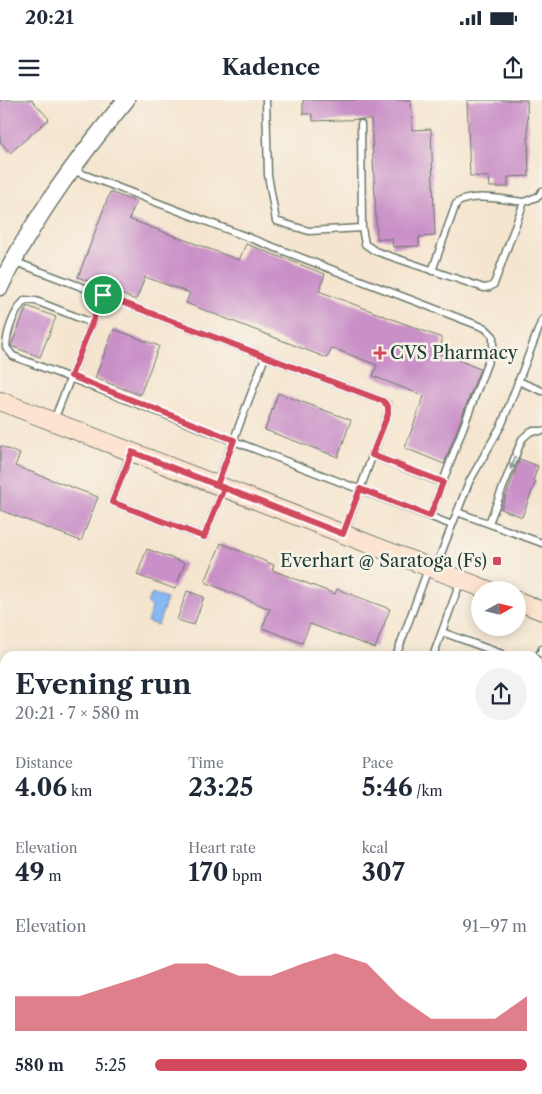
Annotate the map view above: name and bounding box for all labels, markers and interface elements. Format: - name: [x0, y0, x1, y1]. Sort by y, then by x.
- text: 20:21: [25, 6, 74, 29]
- icon: menu: [15, 54, 43, 82]
- text: Kadence: [222, 54, 320, 81]
- icon: share: [499, 54, 527, 82]
- pin: [82, 274, 124, 316]
- icon: arrive: [89, 281, 117, 309]
- place label: CVS Pharmacy: [390, 342, 519, 364]
- marker: CVS Pharmacy: [374, 347, 386, 359]
- one-way arrow: [509, 456, 517, 471]
- place label: Everhart @ Saratoga (Fs): [280, 550, 487, 572]
- marker: Everhart @ Saratoga (Fs): [491, 555, 503, 567]
- north arrow: [471, 581, 526, 636]
- map controls: [471, 581, 526, 636]
- text: Evening run: [15, 667, 191, 701]
- button: share: [475, 668, 527, 720]
- text: 20:21 · 7 × 580 m: [15, 703, 139, 723]
- text: Distance: [15, 754, 73, 772]
- text: Time: [188, 754, 224, 772]
- text: Pace: [362, 754, 393, 772]
- text: 4.06: [15, 772, 67, 803]
- text: 23:25: [188, 772, 253, 803]
- text: 5:46: [362, 772, 413, 803]
- text: km: [67, 782, 92, 800]
- text: /km: [413, 782, 443, 800]
- text: Elevation: [15, 839, 78, 857]
- text: Heart rate: [188, 839, 256, 857]
- text: kcal: [362, 839, 388, 857]
- text: 49: [15, 857, 45, 888]
- text: 170: [188, 857, 229, 888]
- text: 307: [362, 857, 405, 888]
- text: m: [45, 867, 62, 885]
- text: bpm: [229, 867, 262, 885]
- text: Elevation: [15, 916, 86, 936]
- text: 91–97 m: [463, 916, 527, 936]
- text: 580 m: [15, 1055, 64, 1075]
- text: 5:25: [95, 1055, 126, 1075]

